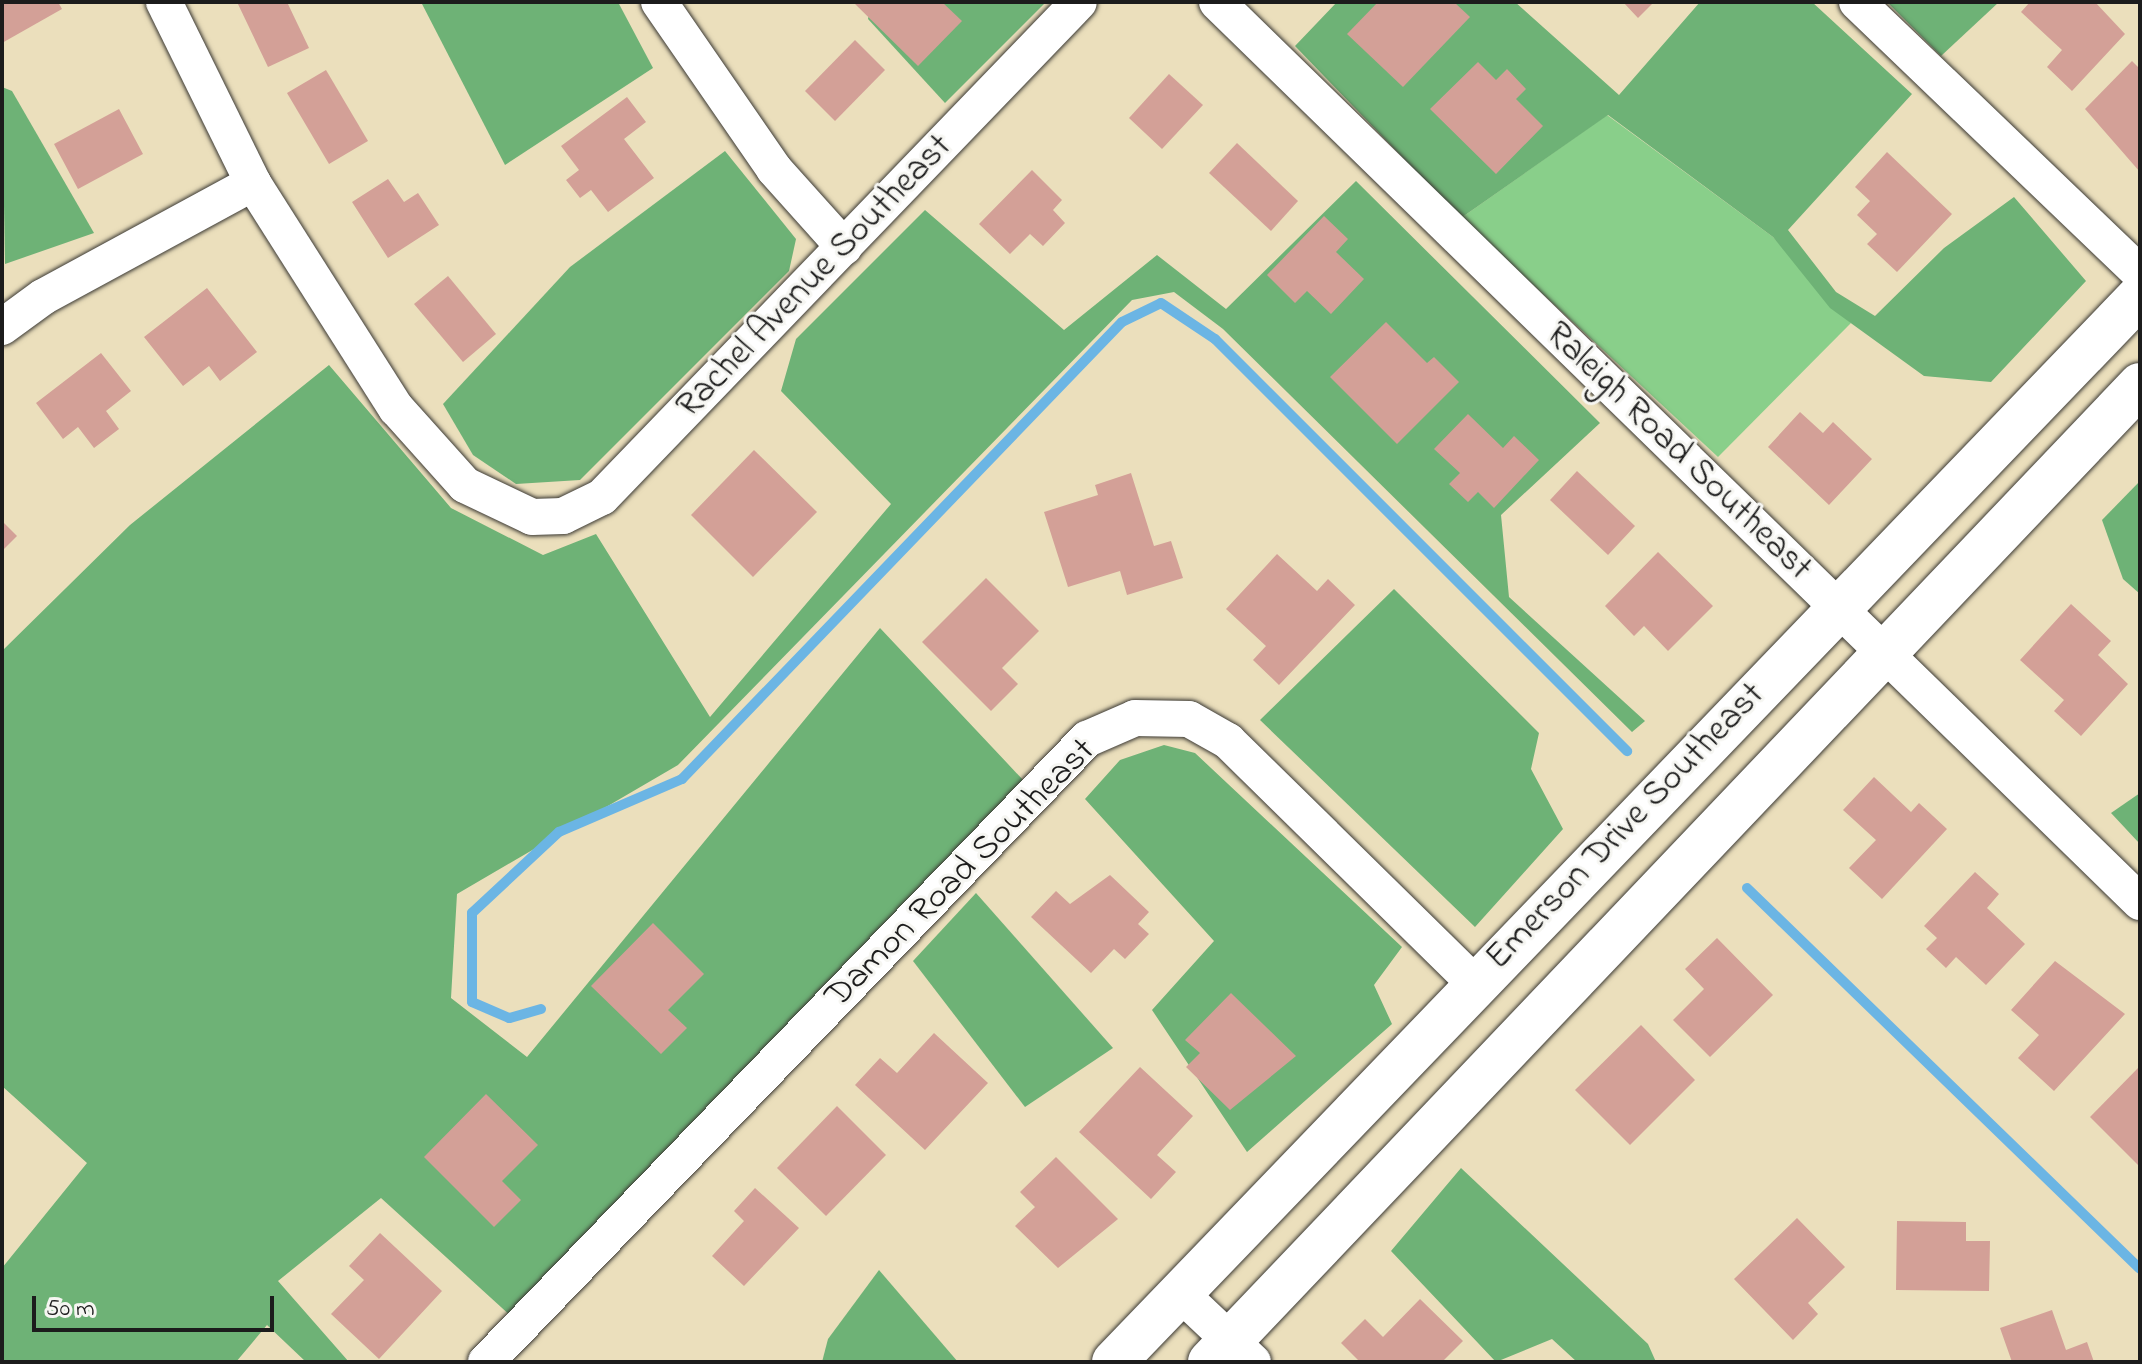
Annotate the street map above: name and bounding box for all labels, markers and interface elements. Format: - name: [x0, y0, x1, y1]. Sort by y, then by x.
- street label: Rachel Avenue Southeast: [668, 126, 962, 428]
- street label: Raleigh Road Southeast: [1536, 314, 1820, 590]
- street label: Emerson Drive Southeast: [1478, 674, 1774, 980]
- street label: Damon Road Southeast: [817, 730, 1105, 1018]
- scale bar: [36, 1280, 278, 1330]
- text: 50 m: [46, 1292, 95, 1327]

